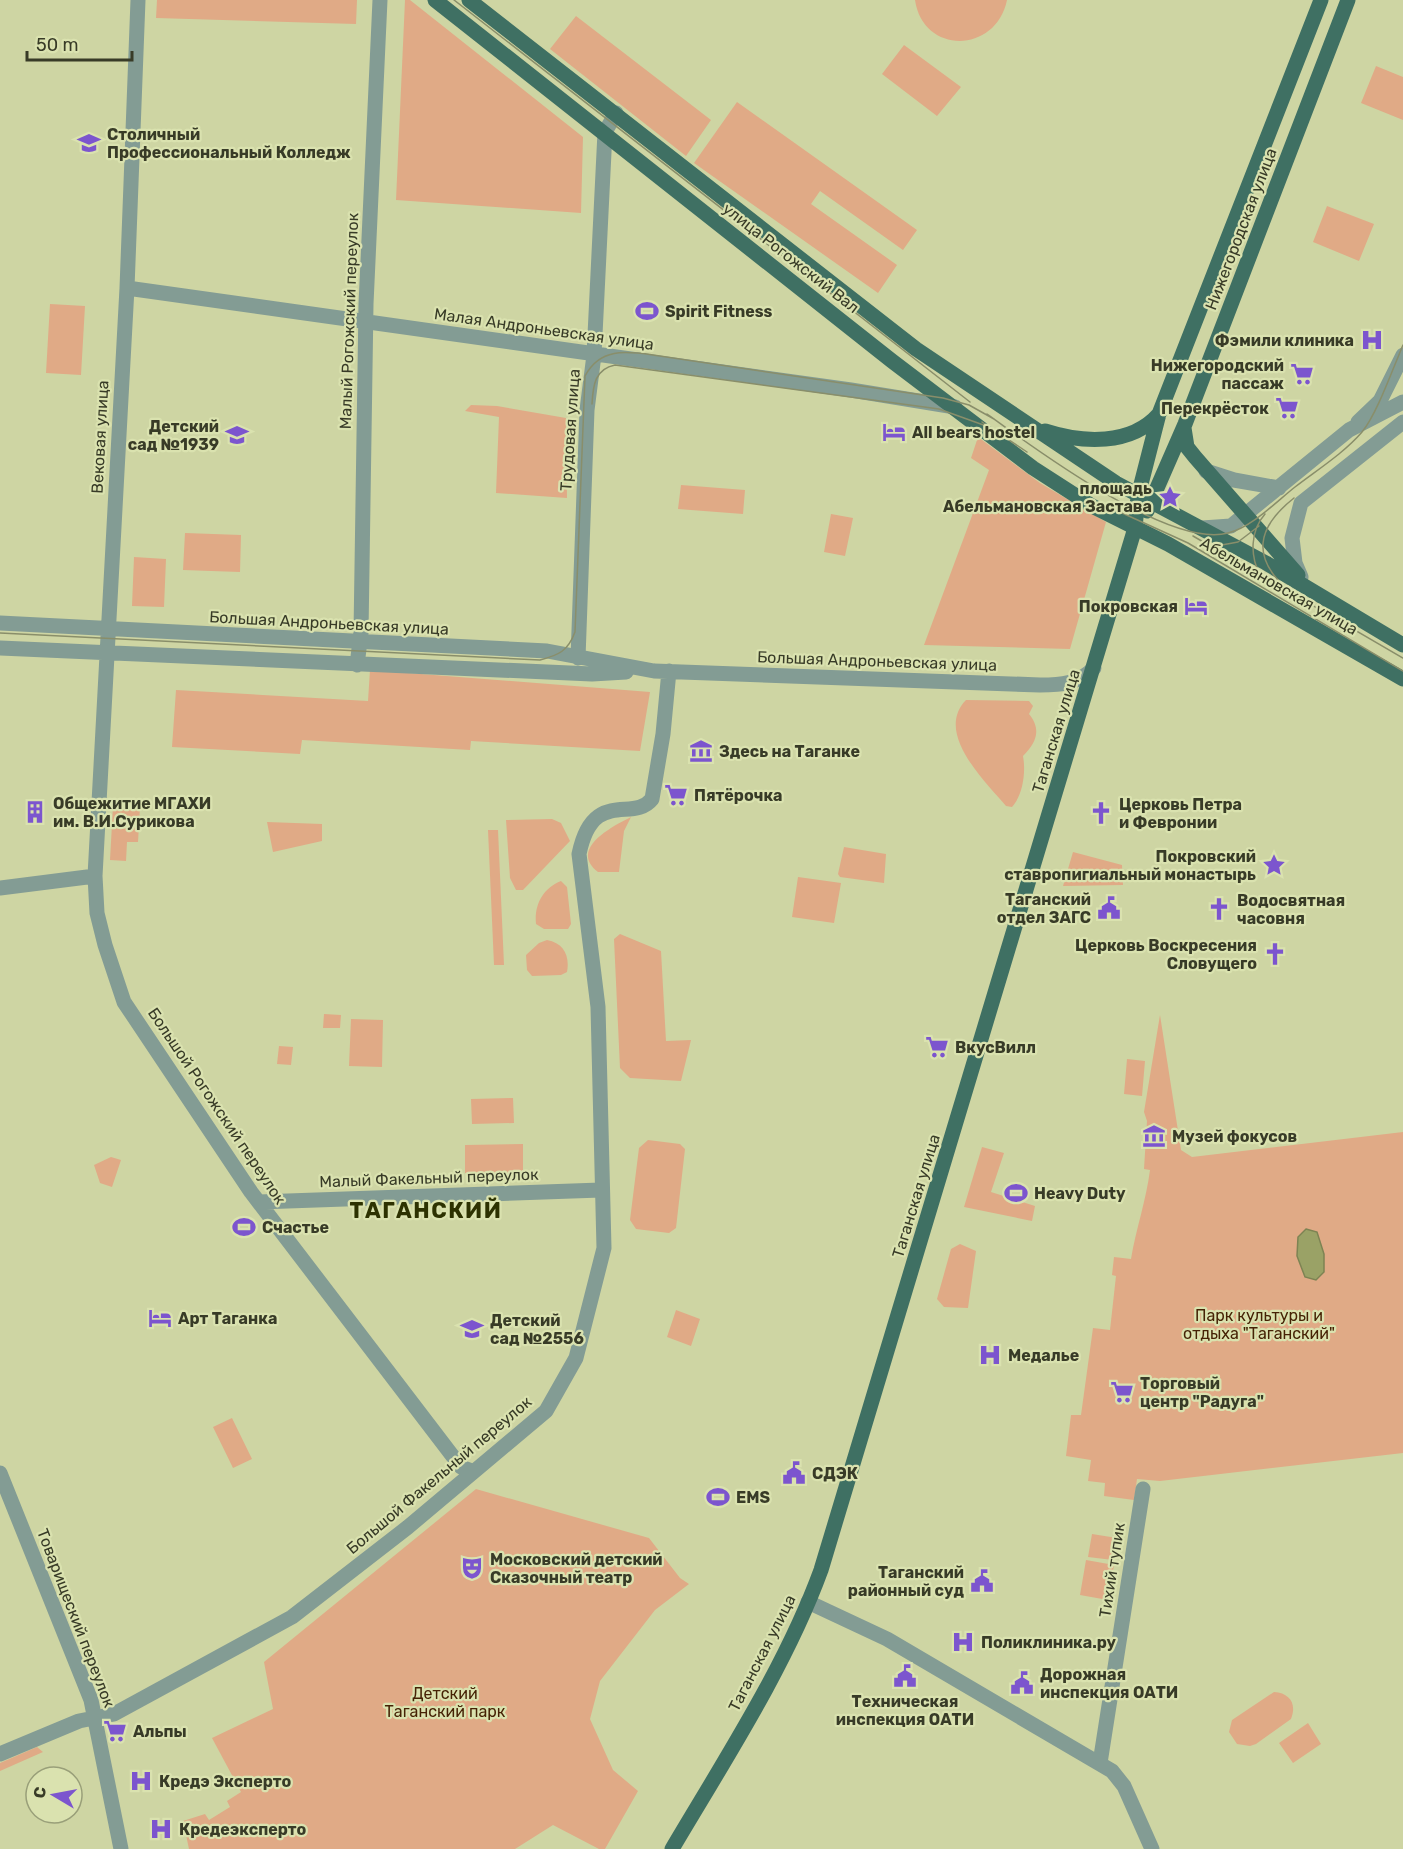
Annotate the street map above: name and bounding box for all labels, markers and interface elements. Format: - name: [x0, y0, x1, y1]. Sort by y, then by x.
- scale bar: [27, 24, 132, 62]
- text: 50 m: [36, 34, 79, 56]
- place label: Столичный Профессиональный Колледж: [107, 125, 351, 162]
- school or university icon: Столичный Профессиональный Колледж: [76, 130, 102, 156]
- street label: Нижегородская улица: [1201, 145, 1281, 313]
- street label: улица Рогожский Вал: [719, 199, 863, 317]
- street label: Малый Рогожский переулок: [336, 212, 362, 430]
- sports icon: Spirit Fitness: [634, 298, 660, 324]
- place label: Spirit Fitness: [665, 302, 773, 321]
- street label: Малая Андроньевская улица: [433, 304, 655, 354]
- hospital icon: Фэмили клиника: [1359, 327, 1385, 353]
- place label: Фэмили клиника: [1215, 331, 1354, 350]
- place label: Нижегородский пассаж: [1151, 356, 1284, 393]
- supermarket icon: Нижегородский пассаж: [1289, 361, 1315, 387]
- street label: Трудовая улица: [556, 368, 584, 492]
- street label: Вековая улица: [88, 380, 112, 494]
- supermarket icon: Перекрёсток: [1274, 395, 1300, 421]
- place label: Перекрёсток: [1161, 399, 1269, 418]
- place label: Детский сад №1939: [128, 417, 219, 454]
- hotel icon: All bears hostel: [881, 419, 907, 445]
- school or university icon: Детский сад №1939: [224, 422, 250, 448]
- place label: All bears hostel: [912, 423, 1035, 442]
- place label: площадь Абельмановская Застава: [943, 479, 1152, 516]
- place icon: площадь Абельмановская Застава: [1157, 484, 1183, 510]
- street label: Абельмановская улица: [1197, 533, 1361, 639]
- hotel icon: Покровская: [1183, 593, 1209, 619]
- place label: Покровская: [1079, 597, 1178, 616]
- street label: Большая Андроньевская улица: [209, 607, 449, 639]
- street label: Большая Андроньевская улица: [757, 647, 997, 675]
- street label: Таганская улица: [1028, 667, 1084, 795]
- museum icon: Здесь на Таганке: [688, 738, 714, 764]
- place label: Здесь на Таганке: [719, 742, 860, 761]
- supermarket icon: Пятёрочка: [663, 782, 689, 808]
- place label: Пятёрочка: [694, 786, 783, 805]
- place label: Общежитие МГАХИ им. В.И.Сурикова: [53, 794, 211, 831]
- place label: Церковь Петра и Февронии: [1119, 795, 1242, 832]
- building icon: Общежитие МГАХИ им. В.И.Сурикова: [22, 799, 48, 825]
- church icon: Церковь Петра и Февронии: [1088, 800, 1114, 826]
- place label: Покровский ставропигиальный монастырь: [1004, 847, 1256, 884]
- place icon: Покровский ставропигиальный монастырь: [1261, 852, 1287, 878]
- place label: Таганский отдел ЗАГС: [997, 890, 1091, 927]
- place label: Водосвятная часовня: [1237, 891, 1345, 928]
- public building icon: Таганский отдел ЗАГС: [1096, 895, 1122, 921]
- church icon: Водосвятная часовня: [1206, 896, 1232, 922]
- place label: Церковь Воскресения Словущего: [1075, 936, 1257, 973]
- church icon: Церковь Воскресения Словущего: [1262, 941, 1288, 967]
- street label: Большой Рогожский переулок: [144, 1004, 290, 1208]
- supermarket icon: ВкусВилл: [924, 1034, 950, 1060]
- place label: ВкусВилл: [955, 1038, 1036, 1057]
- museum icon: Музей фокусов: [1141, 1123, 1167, 1149]
- place label: Музей фокусов: [1172, 1127, 1297, 1146]
- street label: Таганская улица: [888, 1132, 944, 1260]
- street label: Малый Факельный переулок: [319, 1165, 539, 1191]
- sports icon: Heavy Duty: [1003, 1180, 1029, 1206]
- place label: Heavy Duty: [1034, 1184, 1126, 1203]
- district label: ТАГАНСКИЙ: [350, 1197, 502, 1224]
- sports icon: Счастье: [231, 1214, 257, 1240]
- place label: Счастье: [262, 1218, 329, 1237]
- hotel icon: Арт Таганка: [147, 1305, 173, 1331]
- park label: Парк культуры и отдыха "Таганский": [1183, 1306, 1335, 1343]
- place label: Арт Таганка: [178, 1309, 277, 1328]
- place label: Детский сад №2556: [490, 1311, 584, 1348]
- school or university icon: Детский сад №2556: [459, 1316, 485, 1342]
- hospital icon: Медалье: [977, 1342, 1003, 1368]
- place label: Медалье: [1008, 1346, 1079, 1365]
- place label: Торговый центр "Радуга": [1140, 1374, 1264, 1411]
- supermarket icon: Торговый центр "Радуга": [1109, 1379, 1135, 1405]
- street label: Большой Факельный переулок: [343, 1392, 536, 1558]
- public building icon: СДЭК: [781, 1460, 807, 1486]
- place label: СДЭК: [812, 1464, 858, 1483]
- sports icon: EMS: [705, 1484, 731, 1510]
- place label: EMS: [736, 1488, 770, 1507]
- street label: Тихий тупик: [1095, 1521, 1129, 1619]
- street label: Товарищеский переулок: [33, 1526, 119, 1711]
- place label: Московский детский Сказочный театр: [490, 1550, 663, 1587]
- theatre icon: Московский детский Сказочный театр: [459, 1555, 485, 1581]
- place label: Таганский районный суд: [848, 1563, 964, 1600]
- public building icon: Таганский районный суд: [969, 1568, 995, 1594]
- street label: Таганская улица: [724, 1591, 800, 1715]
- hospital icon: Поликлиника.ру: [950, 1629, 976, 1655]
- place label: Поликлиника.ру: [981, 1633, 1117, 1652]
- public building icon: Техническая инспекция ОАТИ: [892, 1663, 918, 1689]
- place label: Дорожная инспекция ОАТИ: [1040, 1665, 1178, 1702]
- public building icon: Дорожная инспекция ОАТИ: [1009, 1670, 1035, 1696]
- park label: Детский Таганский парк: [385, 1684, 506, 1721]
- place label: Техническая инспекция ОАТИ: [836, 1692, 974, 1729]
- supermarket icon: Альпы: [102, 1718, 128, 1744]
- place label: Альпы: [133, 1722, 187, 1741]
- north arrow: [24, 1765, 84, 1825]
- hospital icon: Кредэ Эксперто: [128, 1768, 154, 1794]
- place label: Кредэ Эксперто: [159, 1772, 292, 1791]
- text: С: [29, 1785, 50, 1800]
- hospital icon: Кредеэксперто: [148, 1816, 174, 1842]
- place label: Кредеэксперто: [179, 1820, 307, 1839]

